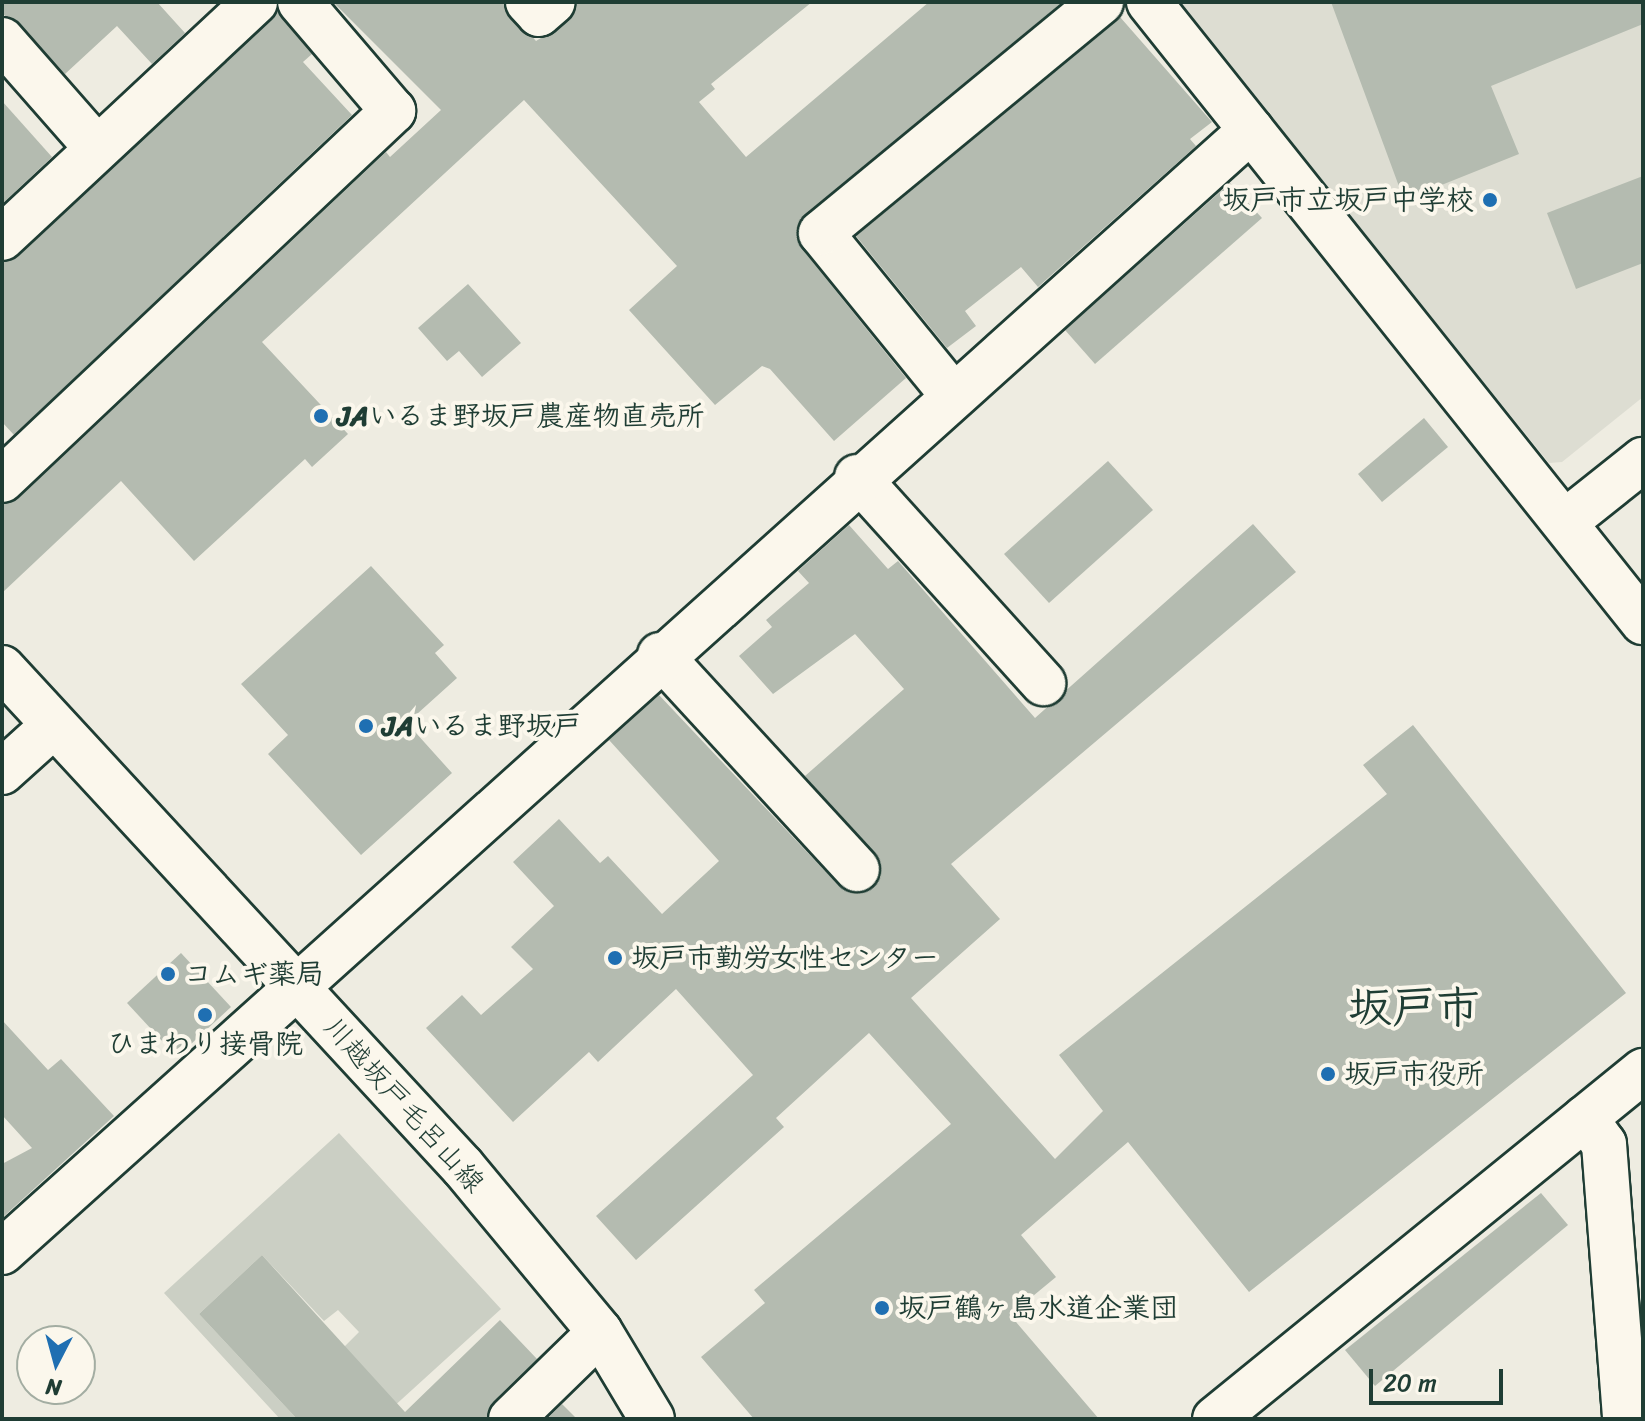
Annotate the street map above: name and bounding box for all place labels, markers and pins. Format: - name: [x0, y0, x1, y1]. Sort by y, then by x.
- place label: 坂戸市立坂戸中学校: [1222, 183, 1474, 217]
- marker: 坂戸市立坂戸中学校: [1481, 191, 1499, 209]
- place label: JAいるま野坂戸農産物直売所: [337, 399, 704, 433]
- marker: JAいるま野坂戸農産物直売所: [312, 407, 330, 425]
- place label: JAいるま野坂戸: [382, 709, 581, 743]
- marker: JAいるま野坂戸: [357, 717, 375, 735]
- place label: 坂戸市勤労女性センター: [631, 941, 939, 975]
- marker: 坂戸市勤労女性センター: [606, 949, 624, 967]
- place label: コムギ薬局: [184, 957, 324, 991]
- marker: コムギ薬局: [159, 965, 177, 983]
- marker: ひまわり接骨院: [196, 1006, 214, 1024]
- place label: ひまわり接骨院: [107, 1027, 303, 1061]
- place label: 坂戸市役所: [1344, 1057, 1484, 1091]
- marker: 坂戸市役所: [1319, 1065, 1337, 1083]
- place label: 坂戸鶴ヶ島水道企業団: [898, 1291, 1178, 1325]
- marker: 坂戸鶴ヶ島水道企業団: [873, 1299, 891, 1317]

